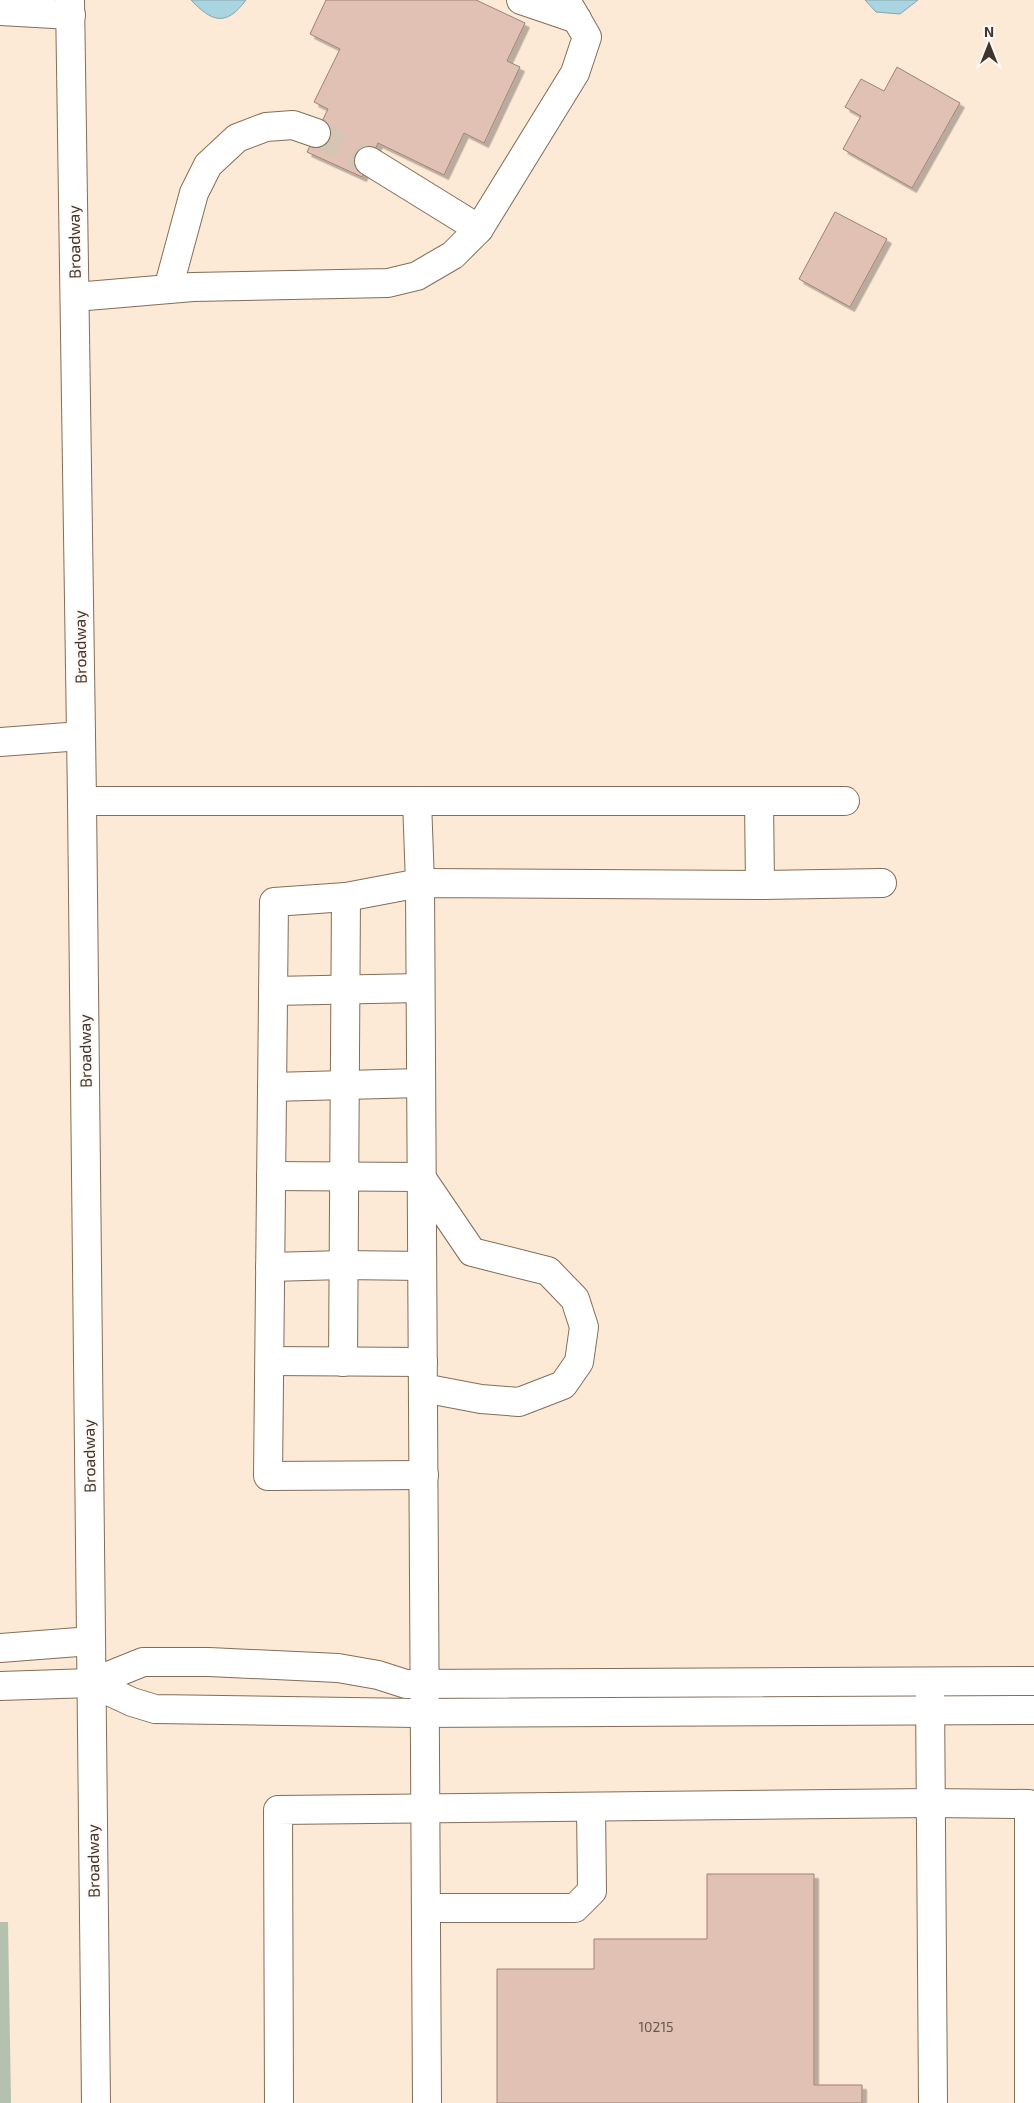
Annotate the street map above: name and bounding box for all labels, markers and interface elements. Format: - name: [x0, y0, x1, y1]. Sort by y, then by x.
- north arrow: [964, 20, 1014, 70]
- text: N: [984, 23, 994, 40]
- street label: Broadway: [63, 205, 84, 279]
- street label: Broadway: [69, 610, 90, 684]
- street label: Broadway: [74, 1014, 95, 1088]
- street label: Broadway: [78, 1419, 99, 1493]
- street label: Broadway: [82, 1824, 103, 1898]
- house number: 10215: [639, 2018, 673, 2035]

